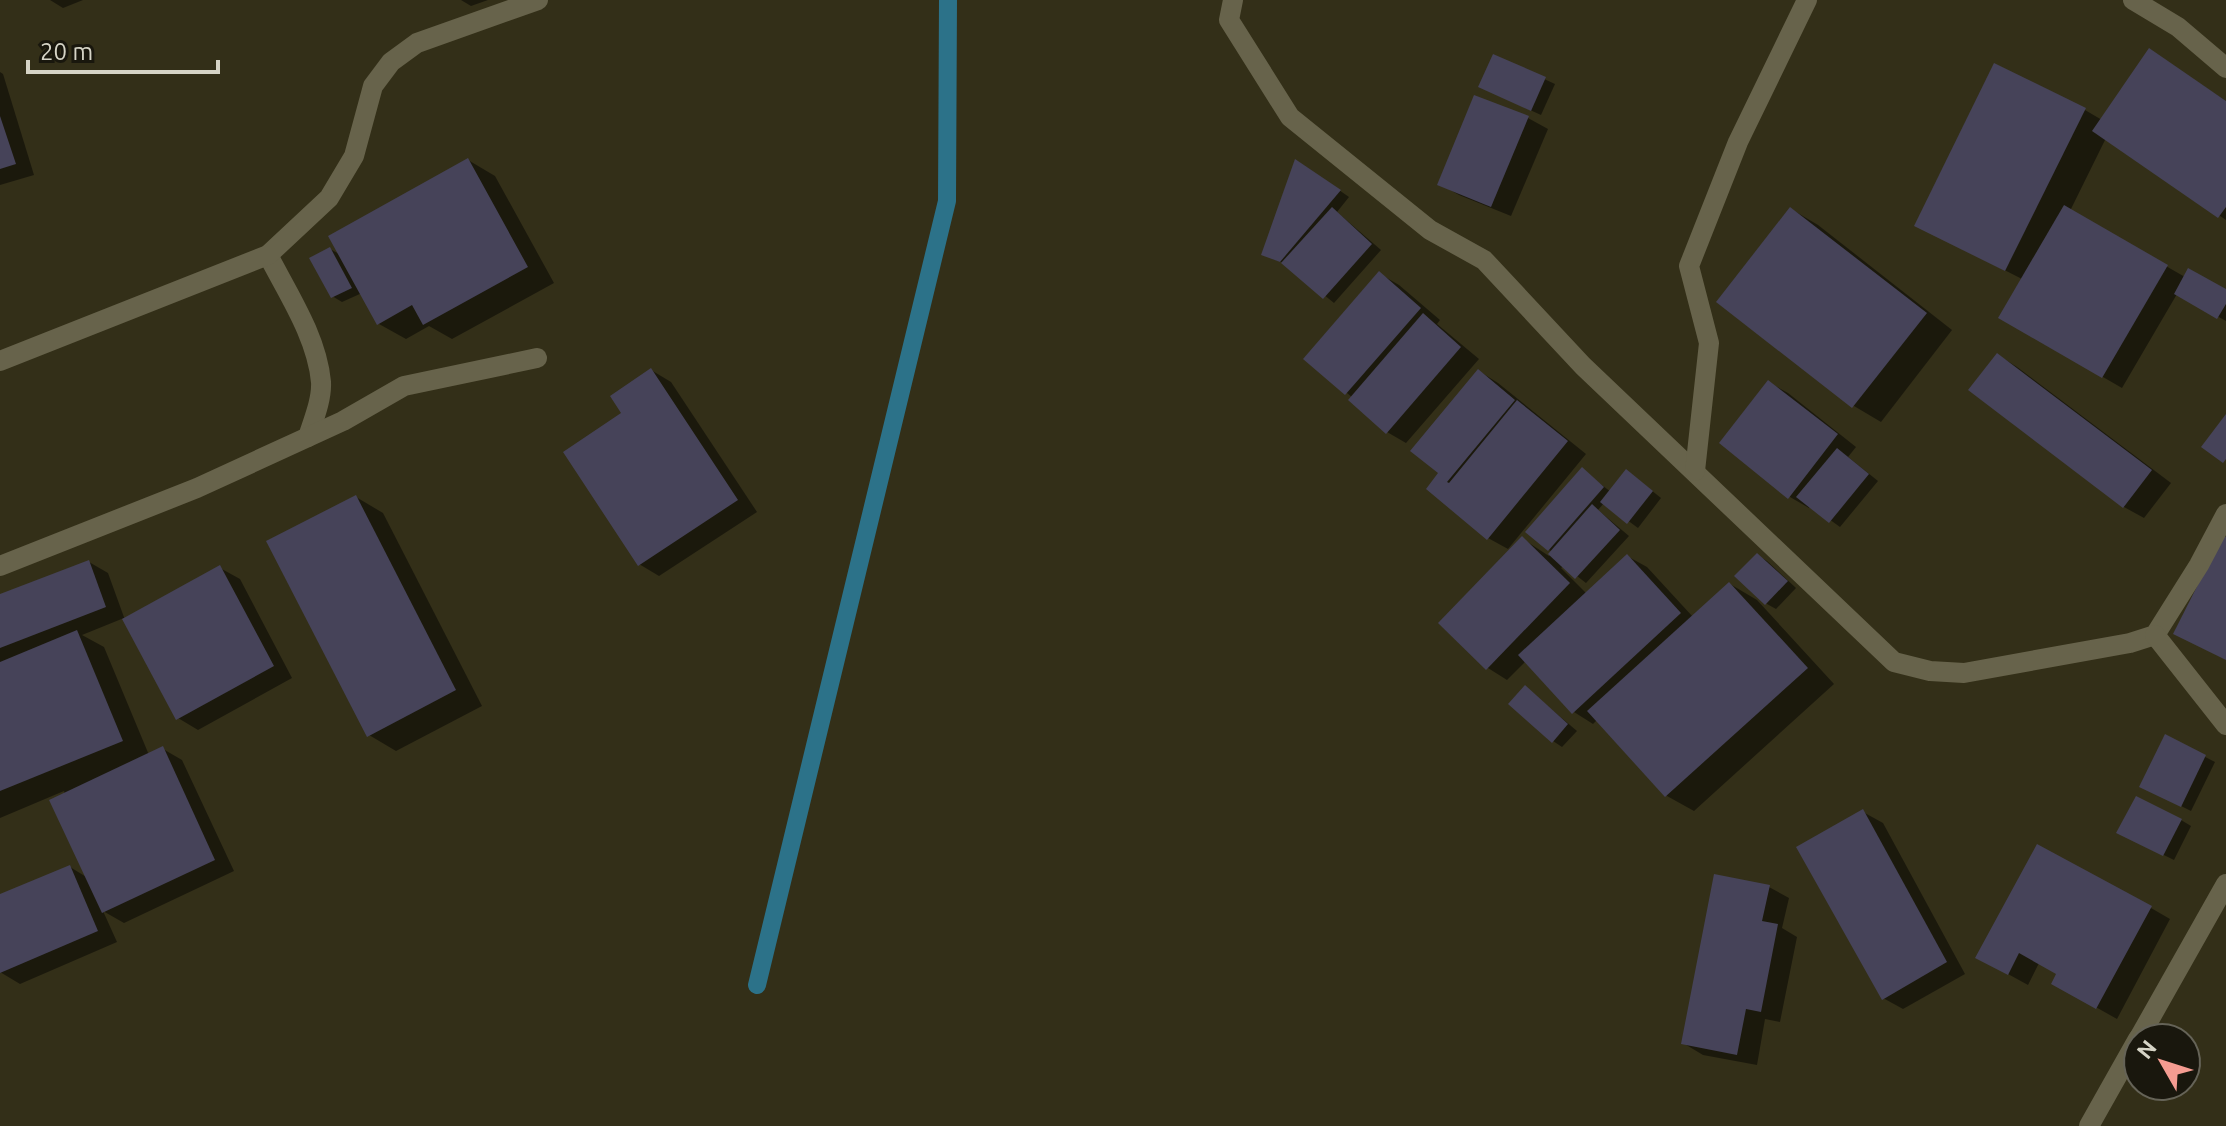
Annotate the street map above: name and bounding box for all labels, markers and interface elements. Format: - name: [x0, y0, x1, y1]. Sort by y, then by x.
- scale bar: [28, 24, 218, 74]
- text: 20 m: [40, 38, 93, 65]
- north arrow: [2122, 1022, 2202, 1102]
- text: N: [2131, 1035, 2161, 1063]

